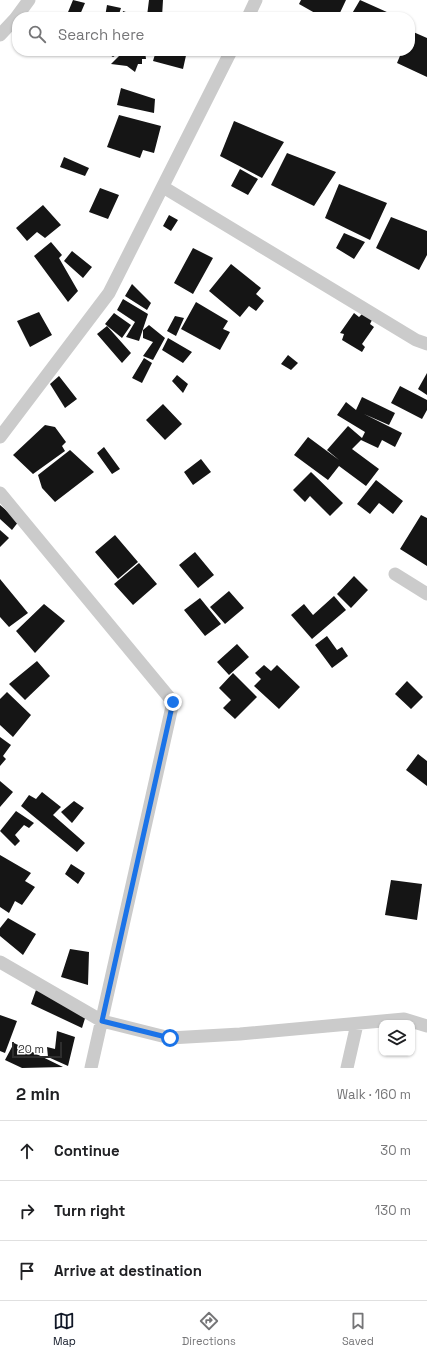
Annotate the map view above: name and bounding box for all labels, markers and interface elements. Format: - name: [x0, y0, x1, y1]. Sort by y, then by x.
- search box: [12, 12, 415, 56]
- icon: search: [26, 23, 48, 45]
- text: Search here: [58, 25, 144, 44]
- route end: [164, 693, 182, 711]
- map controls: [379, 1020, 415, 1056]
- button: layers: [379, 1020, 415, 1056]
- route start: [161, 1029, 179, 1047]
- scale bar: [12, 1040, 62, 1059]
- text: 20 m: [18, 1042, 44, 1056]
- text: 2 min: [16, 1083, 60, 1105]
- text: Walk · 160 m: [337, 1086, 411, 1103]
- icon: ahead: [16, 1140, 38, 1162]
- text: Continue: [54, 1141, 120, 1160]
- text: 30 m: [380, 1142, 411, 1159]
- icon: right: [16, 1200, 38, 1222]
- text: Turn right: [54, 1201, 125, 1220]
- text: 130 m: [375, 1202, 411, 1219]
- icon: arrive: [16, 1260, 38, 1282]
- text: Arrive at destination: [54, 1261, 202, 1280]
- tab: Map: [53, 1310, 76, 1348]
- tab: Directions: [182, 1310, 236, 1348]
- tab: Saved: [342, 1310, 374, 1348]

